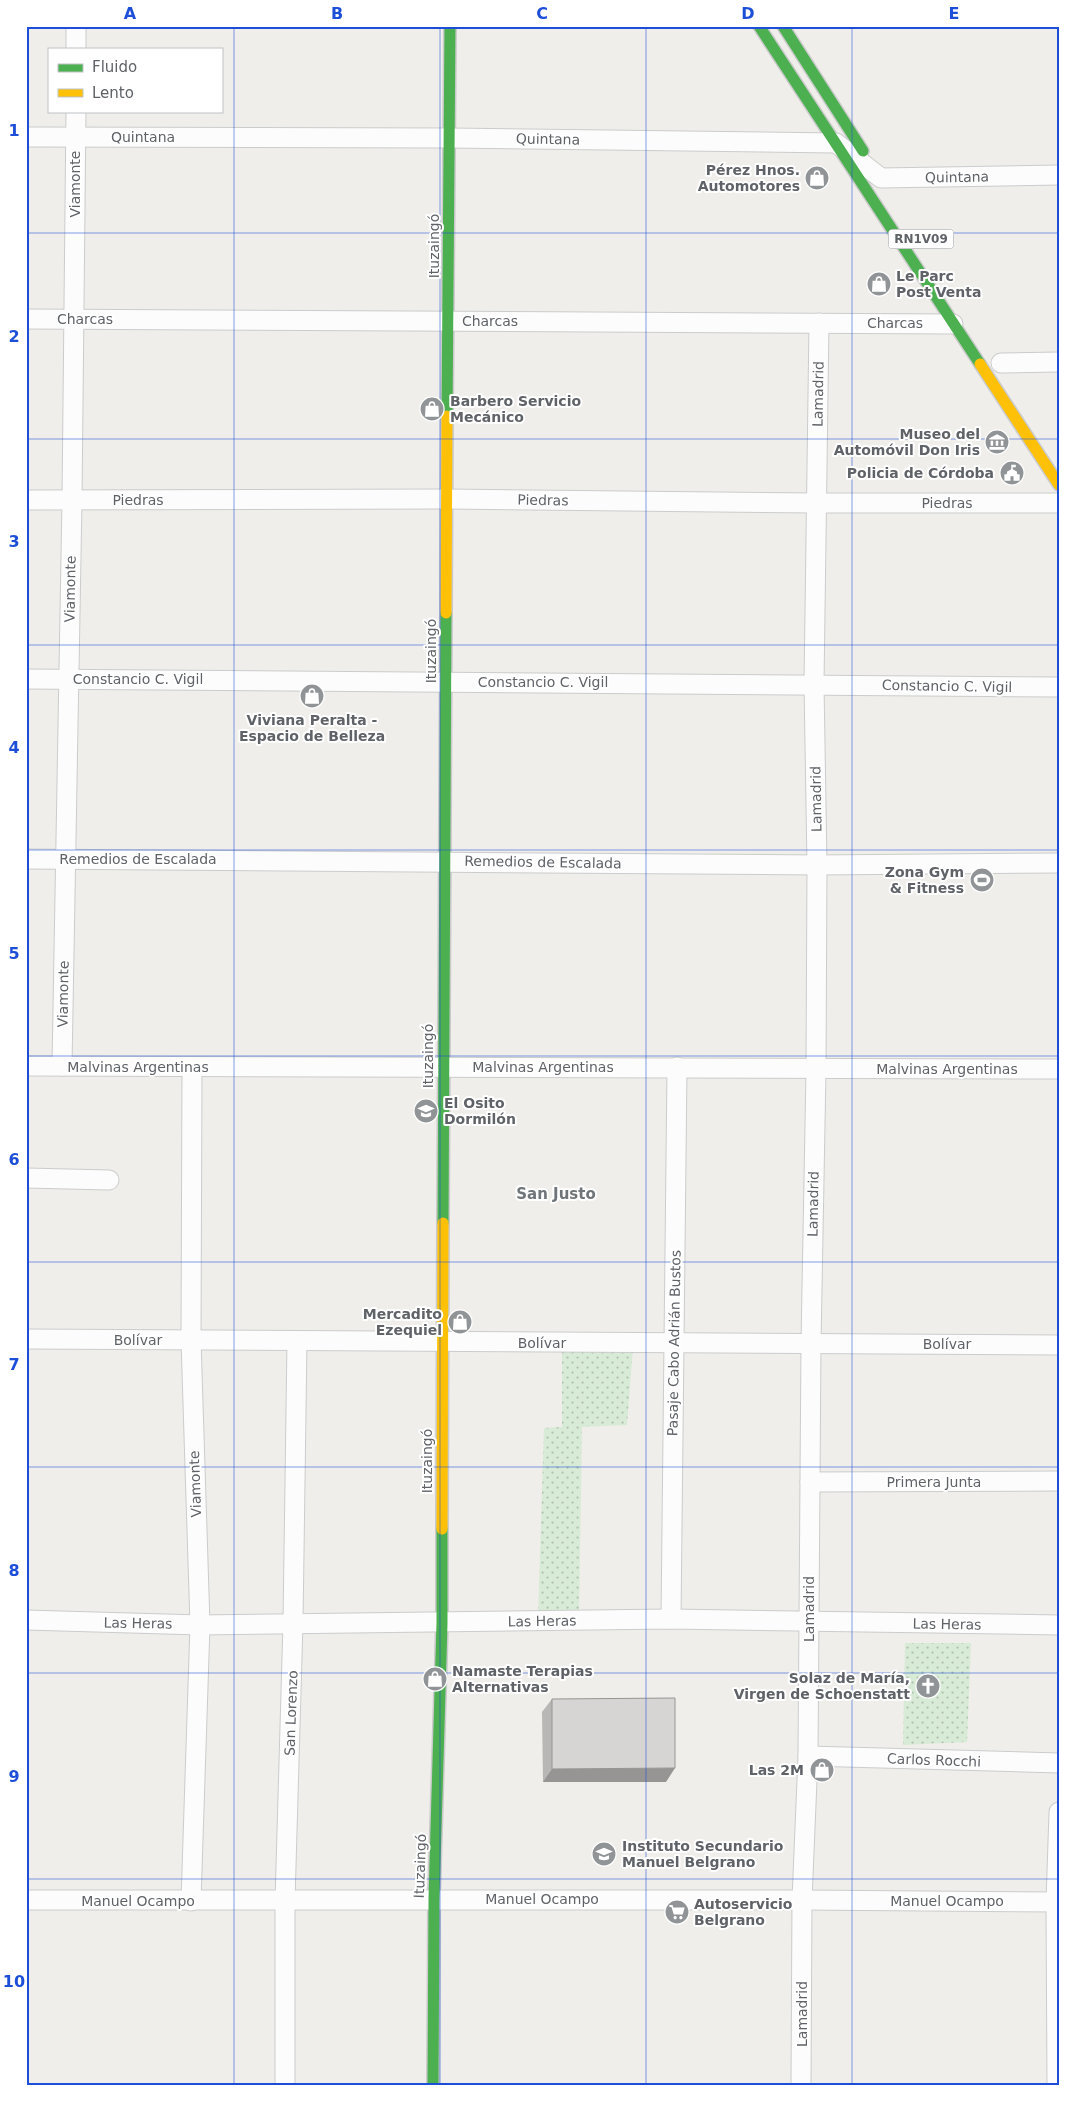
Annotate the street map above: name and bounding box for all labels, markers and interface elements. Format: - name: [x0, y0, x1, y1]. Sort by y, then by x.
- text: A: [124, 4, 137, 23]
- text: B: [331, 4, 343, 23]
- text: C: [536, 4, 548, 23]
- text: D: [741, 4, 755, 23]
- text: E: [949, 4, 959, 23]
- legend: [48, 48, 222, 112]
- text: Fluido: [92, 58, 137, 76]
- text: Lento: [92, 84, 134, 102]
- text: 1: [8, 121, 20, 140]
- street label: Quintana: [111, 129, 175, 145]
- street label: Quintana: [516, 130, 580, 148]
- street label: Viamonte: [67, 151, 83, 217]
- place label: Pérez Hnos. Automotores: [698, 162, 800, 194]
- shop icon: Pérez Hnos. Automotores: [804, 165, 830, 191]
- street label: Quintana: [925, 168, 989, 186]
- street label: Ituzaingó: [426, 214, 442, 278]
- road number: RN1V09: [888, 230, 954, 248]
- place label: Le Parc Post Venta: [896, 268, 981, 300]
- shop icon: Le Parc Post Venta: [866, 271, 892, 297]
- street label: Charcas: [57, 311, 113, 327]
- street label: Charcas: [462, 313, 518, 329]
- street label: Charcas: [867, 315, 923, 331]
- text: 2: [8, 327, 20, 346]
- street label: Lamadrid: [809, 361, 827, 427]
- place label: Barbero Servicio Mecánico: [450, 393, 581, 425]
- shop icon: Barbero Servicio Mecánico: [419, 396, 445, 422]
- place label: Museo del Automóvil Don Iris: [834, 426, 980, 458]
- museum icon: Museo del Automóvil Don Iris: [984, 429, 1010, 455]
- public building icon: Policia de Córdoba: [999, 460, 1025, 486]
- place label: Policia de Córdoba: [847, 465, 994, 481]
- street label: Piedras: [112, 492, 164, 508]
- street label: Piedras: [517, 492, 569, 508]
- street label: Piedras: [921, 495, 973, 511]
- text: 3: [8, 532, 20, 551]
- street label: Viamonte: [61, 555, 79, 623]
- street label: Ituzaingó: [423, 619, 439, 683]
- street label: Constancio C. Vigil: [73, 671, 203, 687]
- street label: Constancio C. Vigil: [478, 674, 608, 690]
- street label: Constancio C. Vigil: [882, 677, 1012, 695]
- shop icon: Viviana Peralta - Espacio de Belleza: [299, 683, 325, 709]
- place label: Viviana Peralta - Espacio de Belleza: [239, 712, 385, 744]
- text: 4: [8, 738, 20, 757]
- street label: Lamadrid: [807, 766, 825, 832]
- street label: Remedios de Escalada: [59, 851, 217, 867]
- street label: Remedios de Escalada: [464, 853, 622, 871]
- place label: Zona Gym & Fitness: [885, 864, 964, 896]
- sports icon: Zona Gym & Fitness: [969, 867, 995, 893]
- text: 5: [8, 944, 20, 963]
- street label: Viamonte: [54, 960, 72, 1028]
- street label: Ituzaingó: [420, 1024, 436, 1088]
- street label: Malvinas Argentinas: [67, 1059, 209, 1075]
- street label: Malvinas Argentinas: [472, 1059, 614, 1075]
- street label: Malvinas Argentinas: [876, 1061, 1018, 1077]
- place label: El Osito Dormilón: [444, 1095, 516, 1127]
- school or university icon: El Osito Dormilón: [413, 1098, 439, 1124]
- text: 6: [8, 1150, 20, 1169]
- street label: Lamadrid: [804, 1171, 822, 1237]
- district label: San Justo: [516, 1185, 596, 1203]
- street label: Pasaje Cabo Adrián Bustos: [664, 1250, 684, 1436]
- place label: Mercadito Ezequiel: [363, 1306, 442, 1338]
- shop icon: Mercadito Ezequiel: [447, 1309, 473, 1335]
- street label: Bolívar: [114, 1332, 163, 1348]
- street label: Bolívar: [518, 1335, 567, 1351]
- street label: Bolívar: [923, 1336, 972, 1352]
- text: 7: [8, 1355, 20, 1374]
- street label: Ituzaingó: [419, 1429, 435, 1493]
- street label: Viamonte: [186, 1450, 204, 1518]
- street label: Primera Junta: [887, 1474, 981, 1490]
- text: 8: [8, 1561, 20, 1580]
- street label: Lamadrid: [801, 1576, 817, 1642]
- street label: Las Heras: [507, 1612, 577, 1630]
- street label: Las Heras: [103, 1614, 173, 1632]
- street label: Las Heras: [912, 1615, 982, 1633]
- place label: Namaste Terapias Alternativas: [452, 1663, 593, 1695]
- shop icon: Namaste Terapias Alternativas: [422, 1666, 448, 1692]
- street label: San Lorenzo: [282, 1670, 300, 1756]
- place label: Solaz de María, Virgen de Schoenstatt: [734, 1670, 910, 1702]
- church icon: Solaz de María, Virgen de Schoenstatt: [915, 1673, 941, 1699]
- street label: Carlos Rocchi: [887, 1750, 981, 1770]
- shop icon: Las 2M: [809, 1757, 835, 1783]
- place label: Las 2M: [749, 1762, 804, 1778]
- text: 9: [8, 1767, 20, 1786]
- street label: Ituzaingó: [411, 1833, 429, 1899]
- place label: Instituto Secundario Manuel Belgrano: [622, 1838, 784, 1870]
- school or university icon: Instituto Secundario Manuel Belgrano: [591, 1841, 617, 1867]
- street label: Manuel Ocampo: [485, 1891, 599, 1907]
- street label: Manuel Ocampo: [81, 1893, 195, 1909]
- street label: Manuel Ocampo: [890, 1893, 1004, 1909]
- place label: Autoservicio Belgrano: [694, 1896, 793, 1928]
- supermarket icon: Autoservicio Belgrano: [664, 1899, 690, 1925]
- text: 10: [3, 1972, 25, 1991]
- street label: Lamadrid: [794, 1981, 810, 2047]

